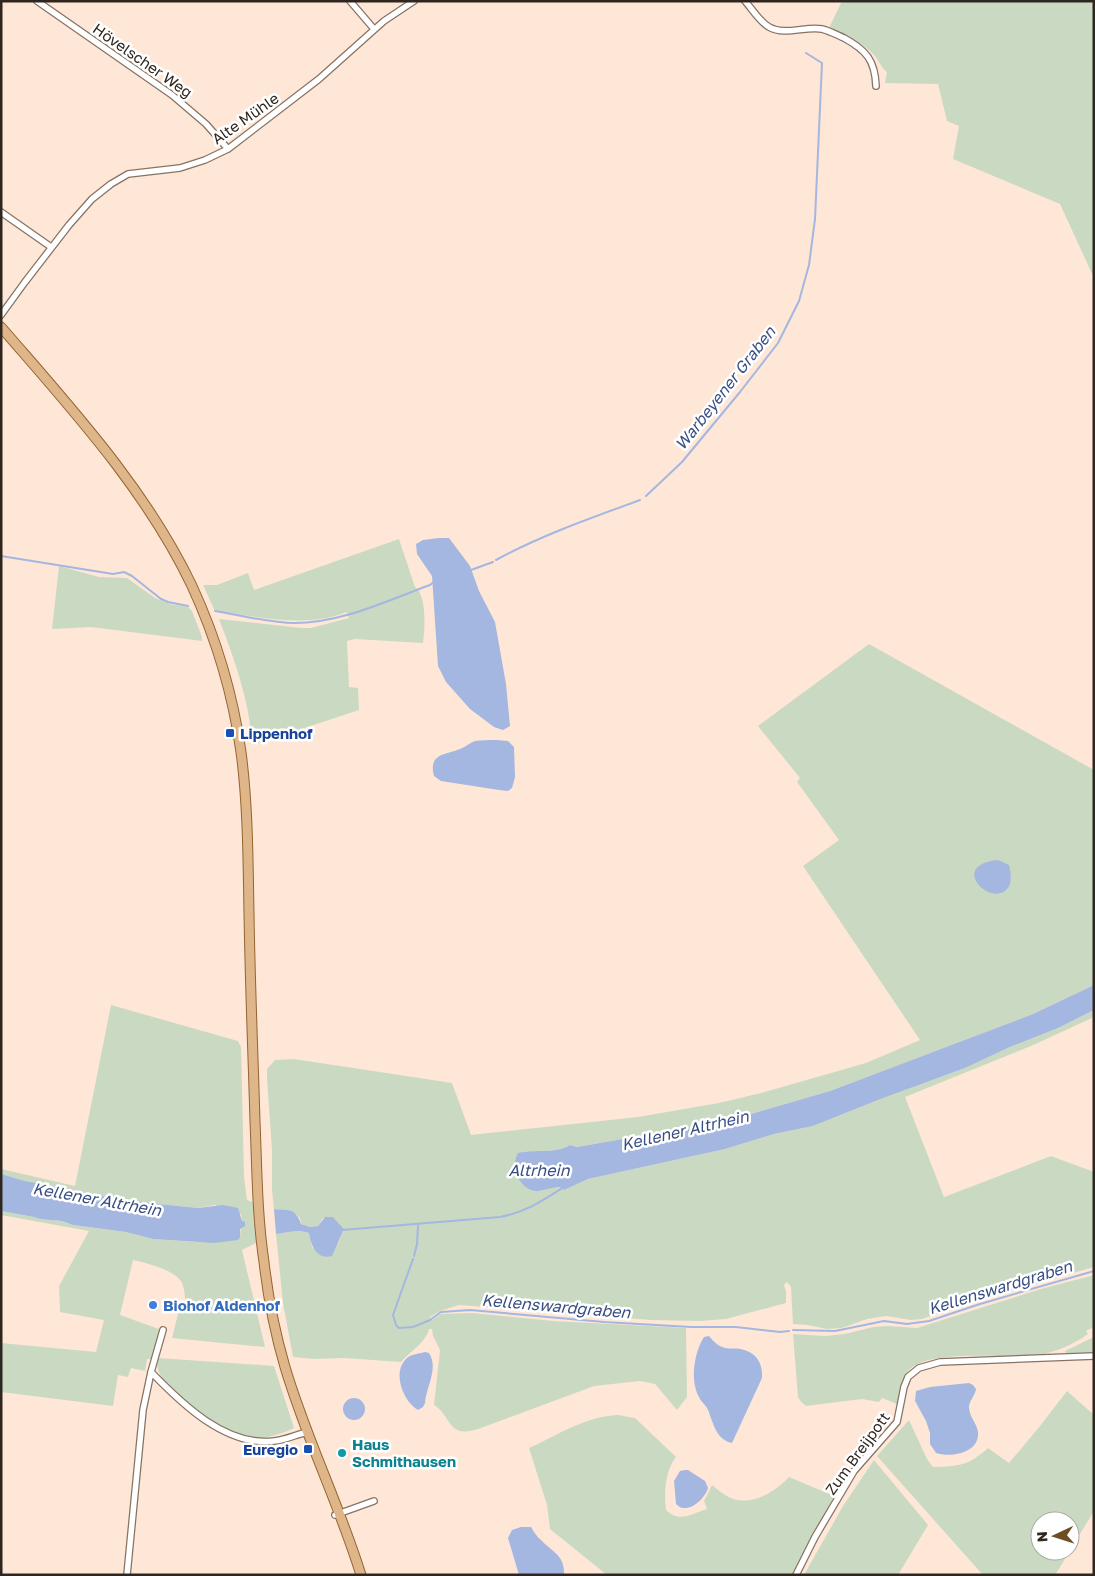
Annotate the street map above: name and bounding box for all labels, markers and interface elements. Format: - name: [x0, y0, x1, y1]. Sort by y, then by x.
- street label: Hövelscher Weg: [90, 19, 196, 101]
- street label: Alte Mühle: [208, 88, 282, 148]
- water label: Warbeyener Graben: [670, 321, 780, 454]
- place label: Lippenhof: [240, 724, 313, 742]
- marker: Lippenhof: [224, 727, 236, 739]
- water label: Kellener Altrhein: [620, 1105, 752, 1154]
- water label: Altrhein: [508, 1160, 571, 1180]
- water label: Kellener Altrhein: [31, 1178, 164, 1220]
- water label: Kellenswardgraben: [926, 1255, 1075, 1318]
- water label: Kellenswardgraben: [481, 1290, 632, 1323]
- place label: Biohof Aldenhof: [163, 1296, 281, 1314]
- marker: Biohof Aldenhof: [147, 1299, 159, 1311]
- street label: Zum Breijpott: [821, 1408, 893, 1498]
- place label: Haus Schmithausen: [352, 1435, 456, 1470]
- place label: Euregio: [243, 1440, 298, 1458]
- marker: Euregio: [302, 1443, 314, 1455]
- marker: Haus Schmithausen: [336, 1447, 348, 1459]
- north arrow: [1030, 1511, 1080, 1561]
- text: N: [1033, 1531, 1050, 1543]

